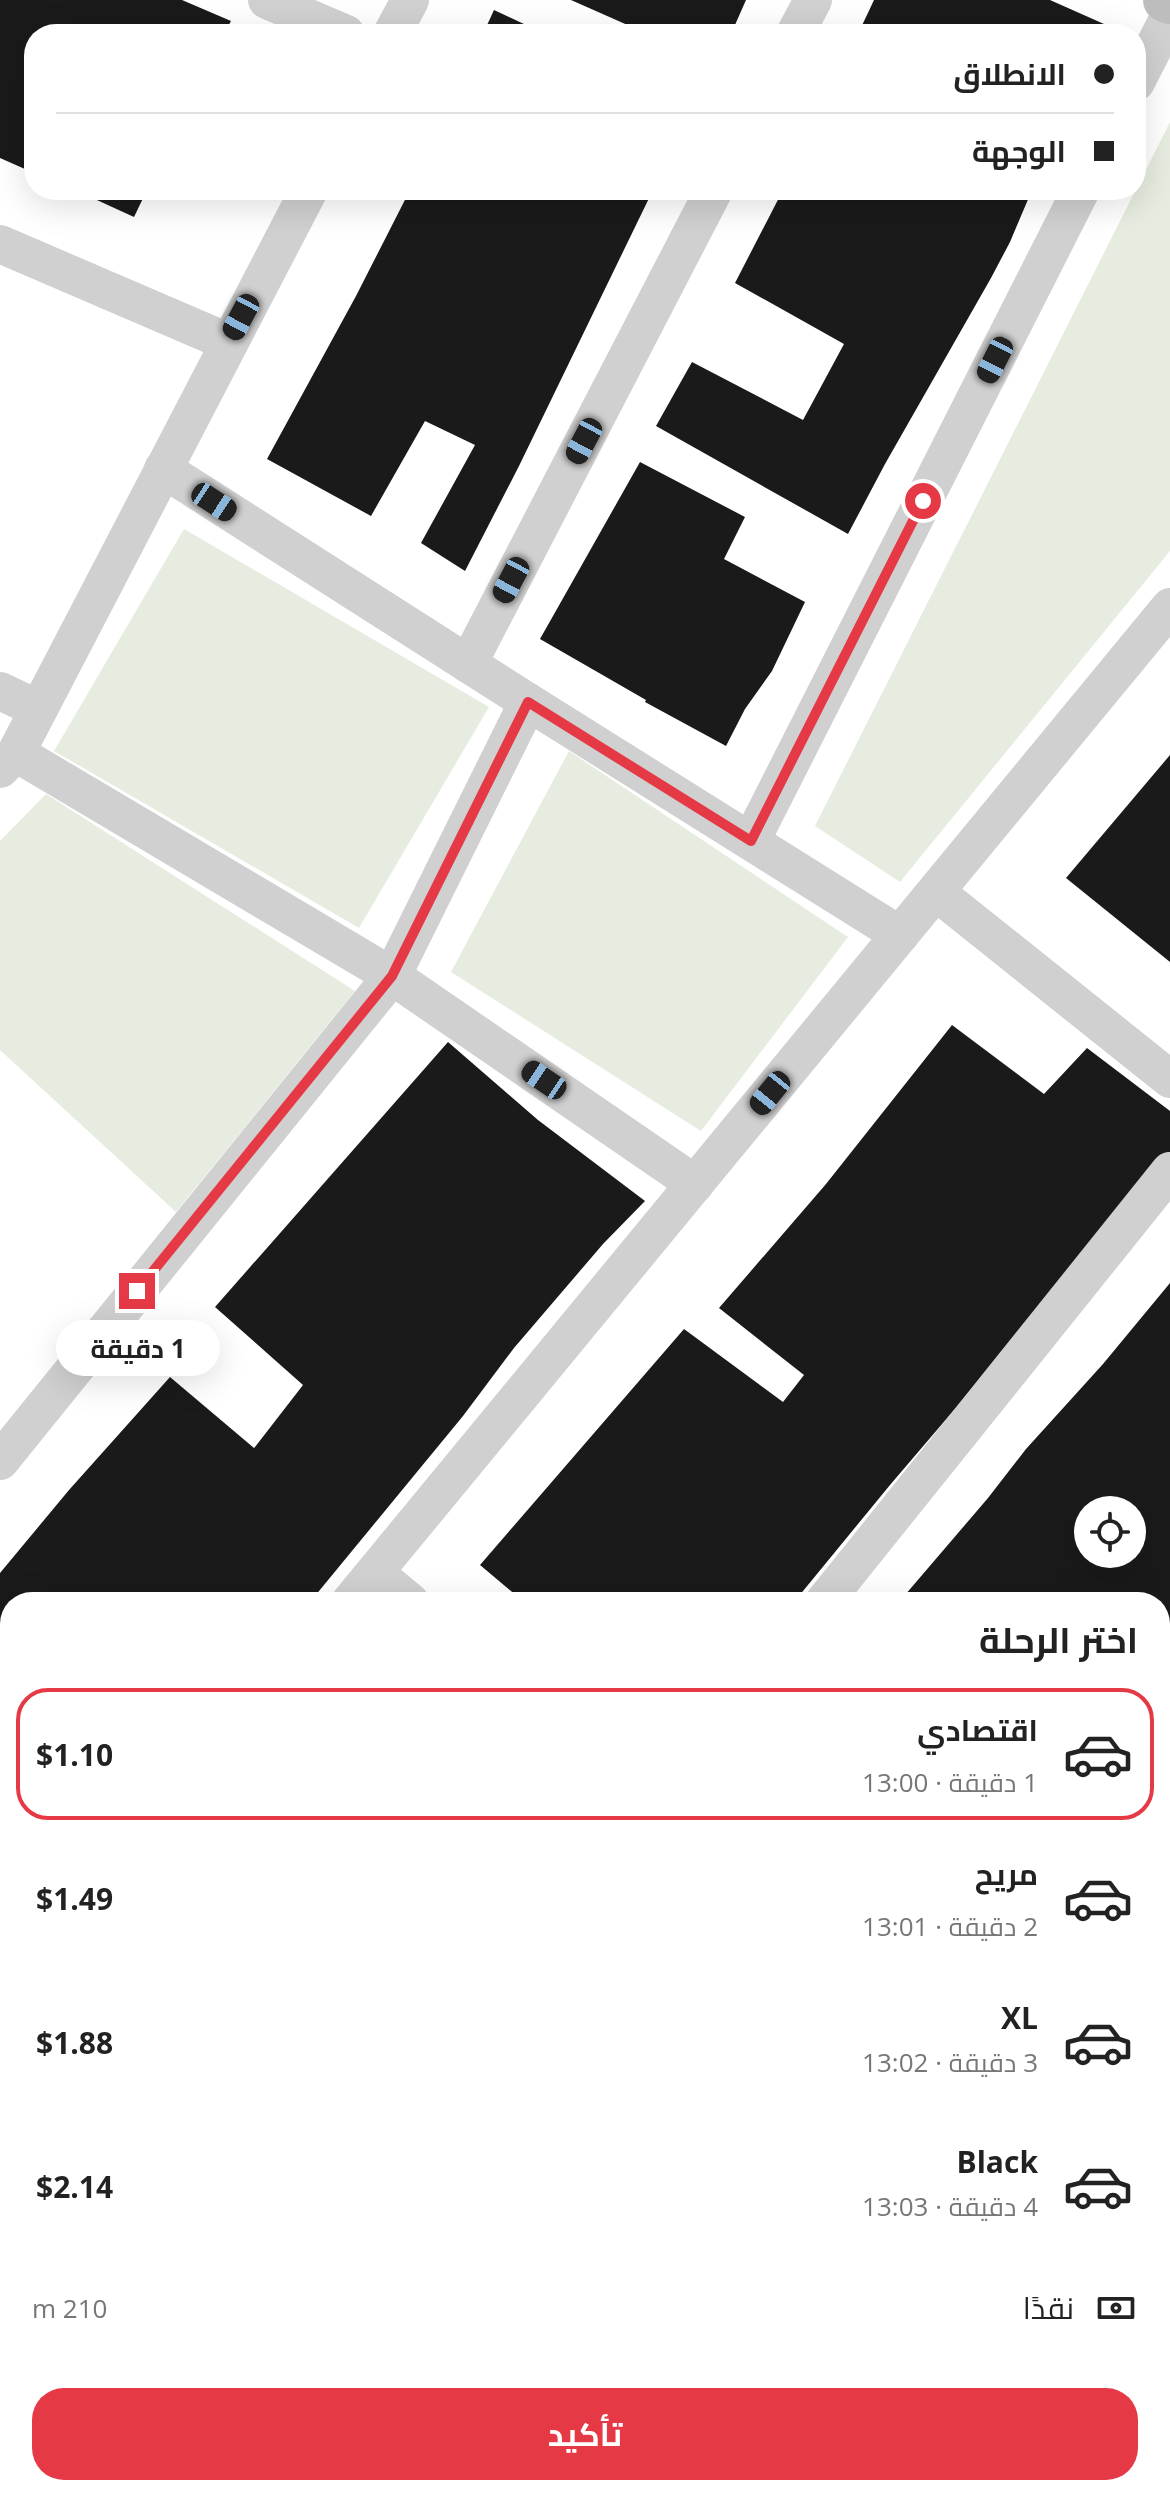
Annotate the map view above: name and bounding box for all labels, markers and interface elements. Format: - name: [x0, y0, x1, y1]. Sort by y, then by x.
- text: الانطلاق: [953, 53, 1066, 94]
- text: الوجهة: [972, 130, 1066, 171]
- car: [219, 290, 263, 344]
- car: [973, 333, 1017, 387]
- car: [562, 414, 606, 468]
- car: [187, 479, 241, 525]
- route start: [905, 483, 941, 519]
- car: [489, 553, 533, 607]
- car: [517, 1057, 571, 1103]
- car: [746, 1067, 794, 1119]
- route end: [119, 1273, 155, 1309]
- callout: 1 دقيقة: [55, 1319, 219, 1375]
- text: 1 دقيقة: [90, 1330, 186, 1366]
- map controls: [1074, 1496, 1146, 1568]
- button: locate: [1074, 1496, 1146, 1568]
- text: اختر الرحلة: [979, 1615, 1138, 1664]
- text: اقتصادي: [917, 1709, 1038, 1750]
- icon: car: [1062, 1718, 1134, 1790]
- text: $1.10: [36, 1734, 113, 1775]
- text: 1 دقيقة · 13:00: [862, 1764, 1038, 1800]
- text: مريح: [975, 1853, 1038, 1894]
- icon: car: [1062, 1862, 1134, 1934]
- text: $1.49: [36, 1878, 113, 1919]
- text: 2 دقيقة · 13:01: [862, 1908, 1038, 1944]
- text: XL: [1001, 1997, 1038, 2038]
- icon: car: [1062, 2006, 1134, 2078]
- text: $1.88: [36, 2022, 113, 2063]
- text: 3 دقيقة · 13:02: [862, 2044, 1038, 2080]
- text: Black: [957, 2141, 1038, 2182]
- icon: car: [1062, 2150, 1134, 2222]
- text: $2.14: [36, 2166, 113, 2207]
- text: 4 دقيقة · 13:03: [862, 2188, 1038, 2224]
- icon: cash: [1094, 2286, 1138, 2330]
- text: نقدًا: [1023, 2287, 1074, 2328]
- text: 210 m: [32, 2290, 107, 2326]
- button: تأكيد: [32, 2388, 1138, 2480]

